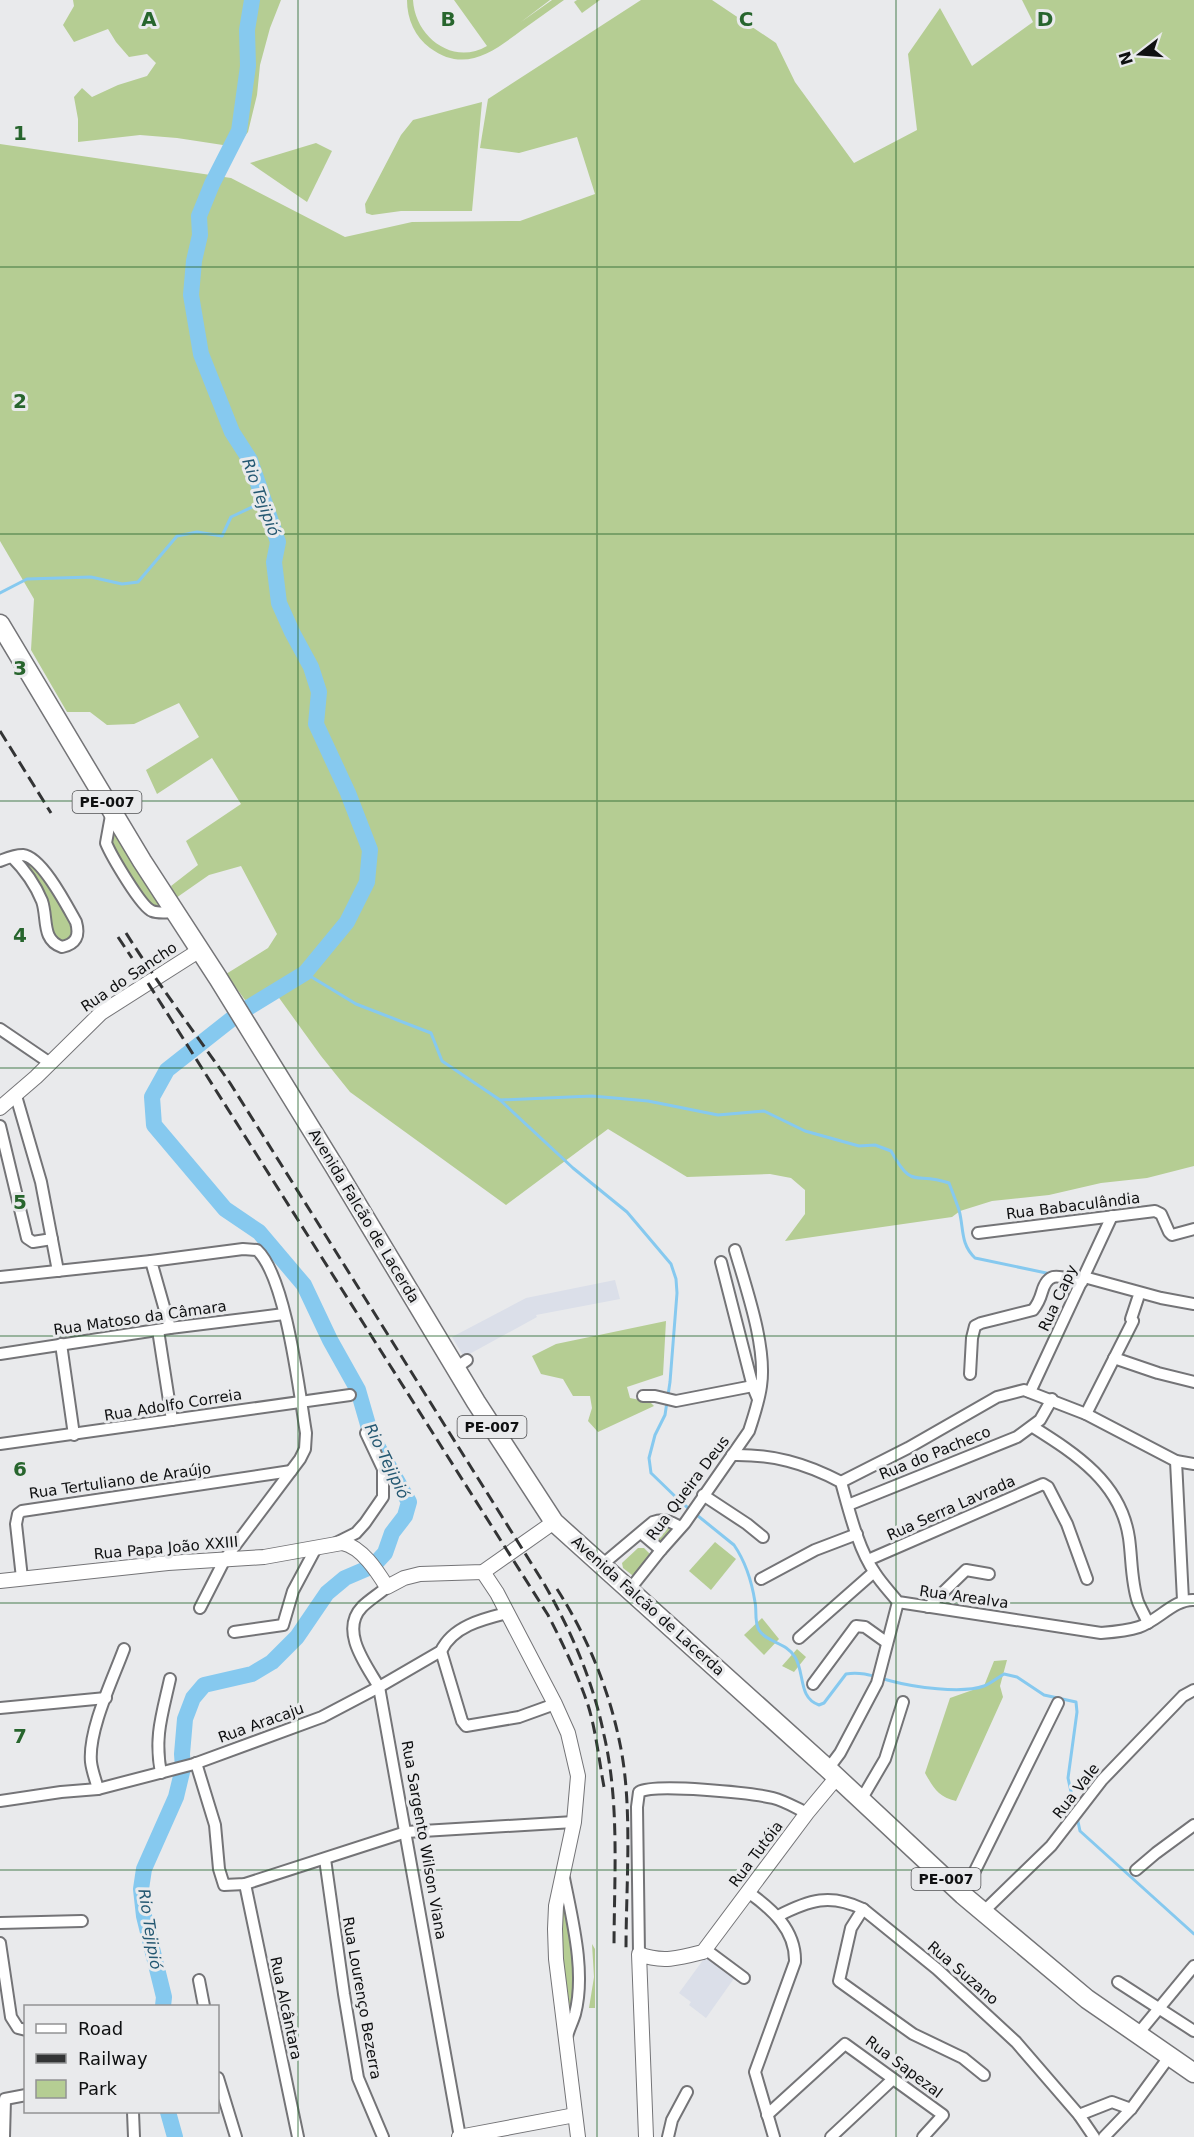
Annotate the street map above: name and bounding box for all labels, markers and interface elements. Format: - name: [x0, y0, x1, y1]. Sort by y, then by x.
- text: A: [141, 7, 157, 31]
- text: B: [440, 7, 456, 31]
- text: C: [739, 7, 753, 31]
- text: D: [1037, 7, 1053, 31]
- north arrow: [1110, 24, 1170, 84]
- text: N: [1115, 49, 1137, 67]
- text: 1: [13, 121, 27, 145]
- text: 2: [13, 389, 27, 413]
- water label: Rio Tejipió: [238, 456, 284, 539]
- text: 3: [13, 656, 27, 680]
- road number: PE-007: [72, 791, 142, 813]
- text: 4: [13, 923, 27, 947]
- street label: Rua do Sancho: [78, 938, 180, 1016]
- street label: Avenida Falcão de Lacerda: [305, 1126, 423, 1306]
- street label: Rua Babaculândia: [1005, 1189, 1141, 1223]
- text: 5: [13, 1190, 27, 1214]
- street label: Rua Capy: [1035, 1262, 1081, 1334]
- street label: Rua Matoso da Câmara: [52, 1297, 228, 1339]
- street label: Rua Adolfo Correia: [103, 1385, 243, 1425]
- road number: PE-007: [458, 1416, 526, 1438]
- water label: Rio Tejipió: [361, 1420, 413, 1502]
- street label: Rua do Pacheco: [877, 1422, 993, 1484]
- street label: Rua Queira Deus: [643, 1432, 733, 1544]
- text: 6: [13, 1457, 27, 1481]
- street label: Rua Tertuliano de Araújo: [28, 1459, 212, 1503]
- street label: Rua Serra Lavrada: [884, 1472, 1018, 1544]
- street label: Avenida Falcão de Lacerda: [568, 1532, 728, 1680]
- street label: Rua Papa João XXIII: [93, 1533, 239, 1563]
- street label: Rua Arealva: [918, 1582, 1010, 1612]
- street label: Rua Aracaju: [216, 1699, 306, 1747]
- text: 7: [13, 1724, 27, 1748]
- street label: Rua Sargento Wilson Viana: [398, 1739, 450, 1941]
- street label: Rua Vale: [1049, 1760, 1103, 1822]
- street label: Rua Tutóia: [725, 1817, 787, 1891]
- road number: PE-007: [912, 1868, 980, 1890]
- water label: Rio Tejipió: [134, 1887, 166, 1971]
- street label: Rua Lourenço Bezerra: [339, 1915, 385, 2081]
- street label: Rua Suzano: [924, 1937, 1002, 2009]
- street label: Rua Alcântara: [266, 1955, 306, 2061]
- legend: [24, 2005, 219, 2113]
- text: Road: [78, 2018, 123, 2039]
- street label: Rua Sapezal: [862, 2032, 946, 2102]
- text: Railway: [78, 2048, 148, 2069]
- text: Park: [78, 2078, 117, 2099]

